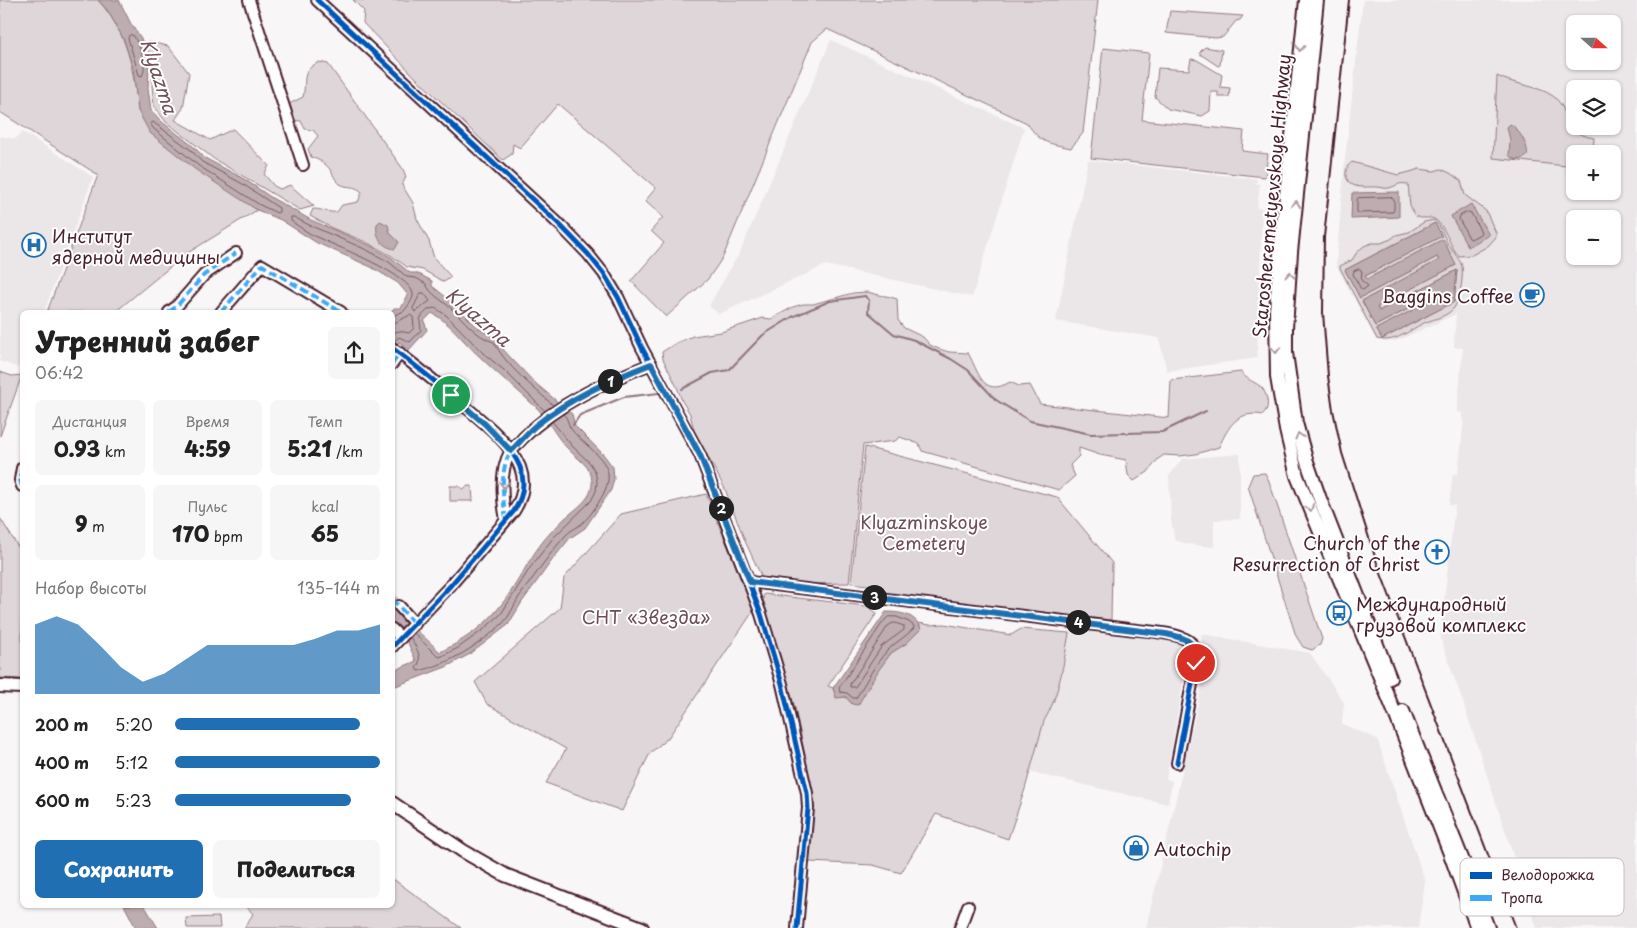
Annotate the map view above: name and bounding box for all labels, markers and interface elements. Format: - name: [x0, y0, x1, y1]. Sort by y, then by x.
- north arrow: [1566, 15, 1621, 70]
- map controls: [1566, 15, 1621, 265]
- water label: Klyazma: [135, 35, 186, 119]
- one-way arrow: [1295, 45, 1306, 53]
- street label: Starosheremetyevskoye Highway: [1245, 53, 1297, 339]
- button: layers: [1566, 80, 1621, 135]
- button: +: [1566, 145, 1621, 200]
- one-way arrow: [1290, 199, 1301, 207]
- button: −: [1566, 210, 1621, 265]
- place label: Институт ядерной медицины: [52, 222, 220, 270]
- hospital icon: Институт ядерной медицины: [21, 232, 47, 258]
- one-way arrow: [1284, 271, 1295, 279]
- water label: Klyazma: [440, 280, 519, 353]
- place label: Baggins Coffee: [1382, 282, 1514, 309]
- cafe icon: Baggins Coffee: [1519, 282, 1545, 308]
- text: Утренний забег: [35, 319, 259, 362]
- button: share: [328, 327, 380, 379]
- one-way arrow: [1270, 346, 1281, 354]
- text: 06:42: [35, 360, 84, 384]
- pin: 1: [598, 368, 622, 394]
- text: 1: [607, 371, 614, 392]
- pin: [430, 374, 472, 416]
- icon: arrive: [437, 381, 465, 409]
- text: Дистанция: [53, 411, 127, 432]
- text: Время: [185, 411, 230, 432]
- text: Темп: [307, 411, 343, 432]
- text: 0.93: [54, 432, 100, 464]
- text: 4:59: [184, 432, 231, 464]
- text: 5:21: [287, 432, 332, 464]
- one-way arrow: [1295, 433, 1305, 441]
- text: km: [100, 441, 126, 462]
- text: /km: [332, 441, 363, 462]
- one-way arrow: [499, 482, 509, 489]
- text: Пульс: [188, 496, 227, 517]
- text: kcal: [311, 496, 339, 517]
- pin: 2: [708, 496, 734, 520]
- text: 2: [717, 498, 726, 519]
- one-way arrow: [1303, 503, 1314, 512]
- text: 9: [75, 507, 87, 539]
- park label: Klyazminskoye Cemetery: [860, 508, 988, 556]
- text: m: [87, 516, 105, 537]
- text: 170: [172, 517, 209, 549]
- text: 65: [311, 517, 339, 549]
- text: bpm: [209, 526, 243, 547]
- place label: Church of the Resurrection of Christ: [1232, 529, 1420, 577]
- church icon: Church of the Resurrection of Christ: [1424, 539, 1450, 565]
- text: Набор высоты: [35, 575, 147, 599]
- text: 135–144 m: [297, 575, 380, 599]
- pin: 3: [862, 584, 886, 610]
- text: 3: [870, 587, 879, 608]
- place label: Международный грузовой комплекс: [1356, 590, 1526, 638]
- bus stop icon: Международный грузовой комплекс: [1326, 600, 1352, 626]
- park label: СНТ «Звезда»: [582, 603, 710, 630]
- pin: 4: [1066, 610, 1090, 634]
- text: 4: [1074, 612, 1083, 633]
- pin: [1175, 642, 1217, 684]
- icon: check: [1182, 649, 1210, 677]
- text: 200 m: [35, 712, 89, 736]
- text: 5:20: [115, 712, 153, 736]
- text: 400 m: [35, 750, 89, 774]
- text: 5:12: [115, 750, 148, 774]
- text: 600 m: [35, 788, 89, 812]
- text: 5:23: [115, 788, 152, 812]
- shop icon: Autochip: [1123, 835, 1149, 861]
- place label: Autochip: [1154, 835, 1231, 862]
- button: Сохранить: [35, 840, 203, 898]
- button: Поделиться: [213, 840, 380, 898]
- legend: [1460, 858, 1624, 916]
- text: Велодорожка: [1501, 864, 1595, 885]
- text: Тропа: [1501, 887, 1543, 908]

